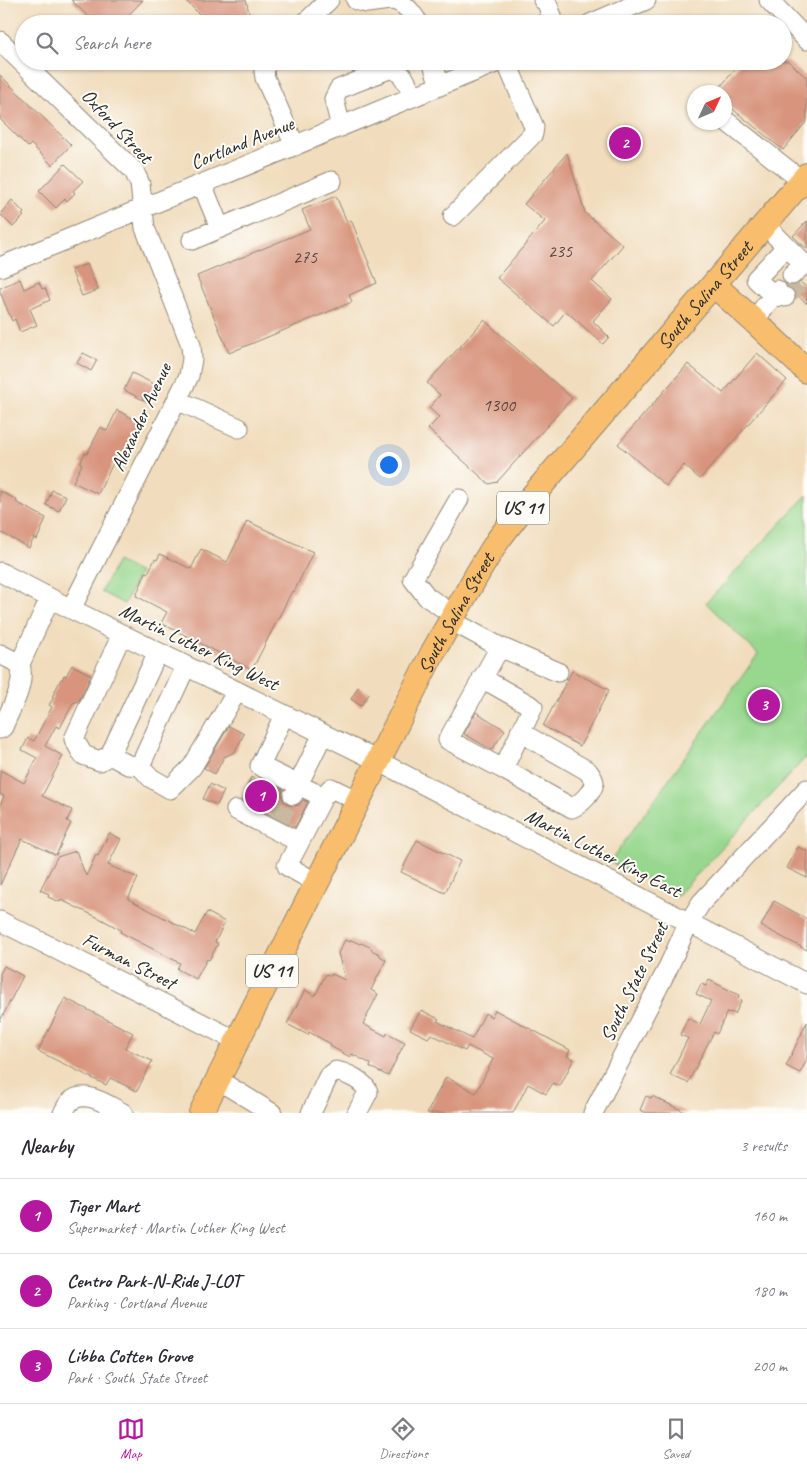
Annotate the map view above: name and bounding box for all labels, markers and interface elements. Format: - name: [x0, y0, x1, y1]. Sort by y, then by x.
- search box: [15, 15, 792, 70]
- icon: search: [33, 29, 61, 57]
- text: Search here: [73, 31, 150, 55]
- street label: Oxford Street: [76, 83, 160, 170]
- north arrow: [687, 85, 732, 130]
- street label: Cortland Avenue: [187, 110, 299, 175]
- pin: 2: [609, 124, 641, 162]
- street label: South Salina Street: [651, 234, 759, 354]
- house number: 235: [548, 240, 573, 262]
- house number: 275: [293, 246, 318, 268]
- street label: Alexander Avenue: [105, 358, 178, 475]
- house number: 1300: [483, 394, 517, 416]
- your location: [376, 452, 402, 478]
- road number: US 11: [497, 492, 549, 524]
- street label: South Salina Street: [412, 546, 501, 678]
- street label: Martin Luther King West: [115, 598, 285, 697]
- pin: 3: [748, 686, 780, 724]
- pin: 1: [245, 777, 277, 815]
- street label: Martin Luther King East: [521, 803, 687, 904]
- street label: South State Street: [594, 916, 675, 1046]
- street label: Furman Street: [78, 927, 183, 997]
- road number: US 11: [246, 954, 298, 988]
- text: Nearby: [20, 1133, 73, 1159]
- text: 3 results: [740, 1136, 787, 1156]
- text: Tiger Mart: [67, 1194, 139, 1218]
- text: 1: [32, 1206, 40, 1226]
- text: 160 m: [753, 1206, 787, 1226]
- text: Supermarket · Martin Luther King West: [67, 1218, 285, 1238]
- text: Centro Park-N-Ride J-LOT: [67, 1269, 240, 1293]
- text: 2: [32, 1281, 40, 1301]
- text: 180 m: [753, 1281, 787, 1301]
- text: Parking · Cortland Avenue: [67, 1293, 206, 1313]
- text: Libba Cotten Grove: [67, 1344, 192, 1368]
- text: 3: [32, 1356, 40, 1376]
- text: 200 m: [753, 1356, 787, 1376]
- text: Park · South State Street: [67, 1368, 207, 1388]
- tab: Map: [117, 1415, 145, 1462]
- tab: Directions: [379, 1415, 428, 1462]
- tab: Saved: [662, 1415, 690, 1462]

